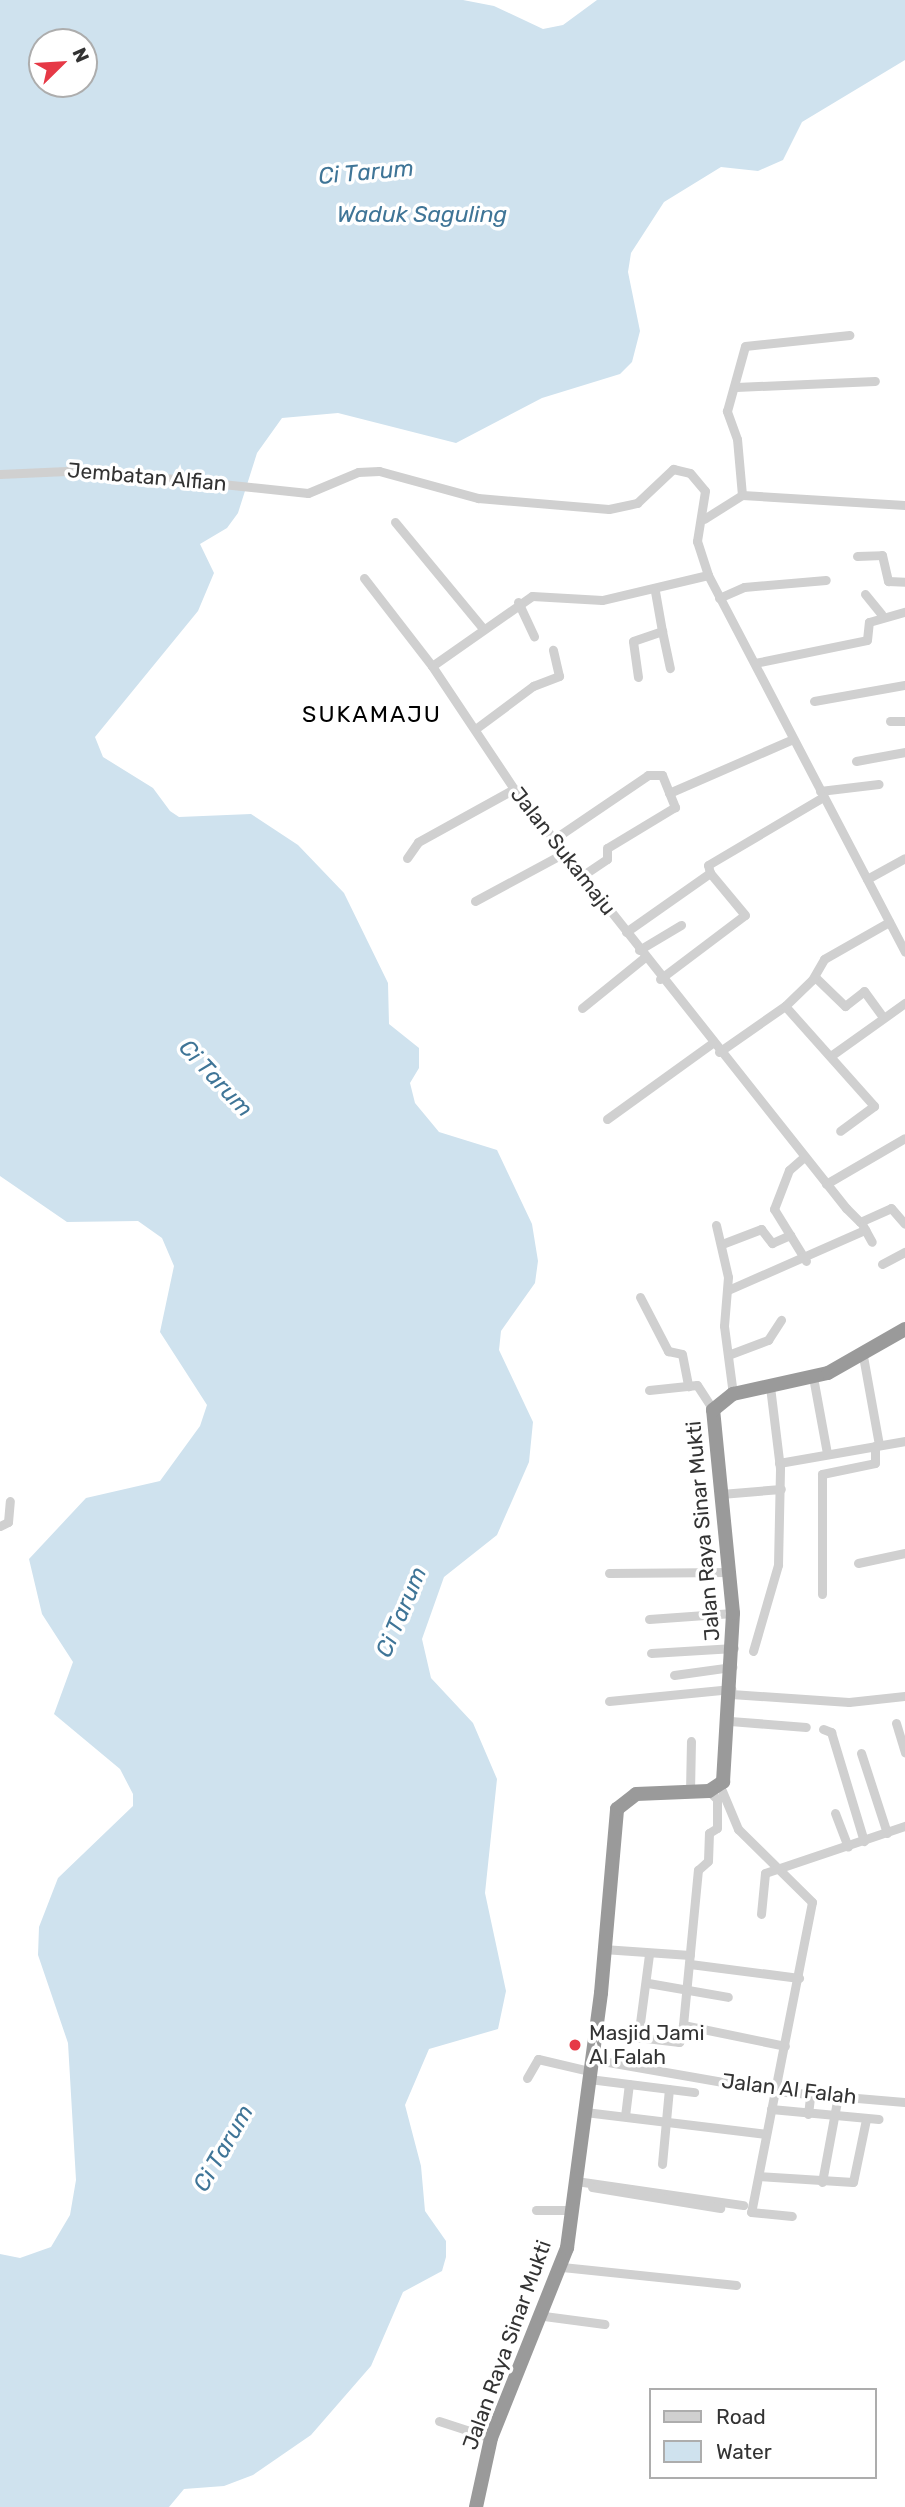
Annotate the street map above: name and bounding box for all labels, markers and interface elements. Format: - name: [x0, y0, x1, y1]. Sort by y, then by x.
- north arrow: [28, 28, 98, 98]
- text: N: [68, 44, 94, 66]
- water label: Ci Tarum: [317, 154, 415, 190]
- water label: Waduk Saguling: [337, 200, 507, 228]
- street label: Jembatan Alfian: [66, 457, 228, 497]
- district label: SUKAMAJU: [303, 700, 441, 728]
- street label: Jalan Sukamaju: [505, 782, 621, 920]
- water label: Ci Tarum: [173, 1033, 259, 1123]
- street label: Jalan Raya Sinar Mukti: [681, 1420, 725, 1642]
- water label: Ci Tarum: [369, 1562, 433, 1662]
- place label: Masjid Jami Al Falah: [589, 2020, 705, 2070]
- marker: Masjid Jami Al Falah: [567, 2037, 583, 2053]
- street label: Jalan Al Falah: [720, 2068, 858, 2110]
- water label: Ci Tarum: [187, 2099, 259, 2197]
- street label: Jalan Raya Sinar Mukti: [457, 2237, 557, 2453]
- legend: [650, 2388, 877, 2479]
- text: Road: [716, 2404, 766, 2429]
- text: Water: [716, 2439, 772, 2464]

